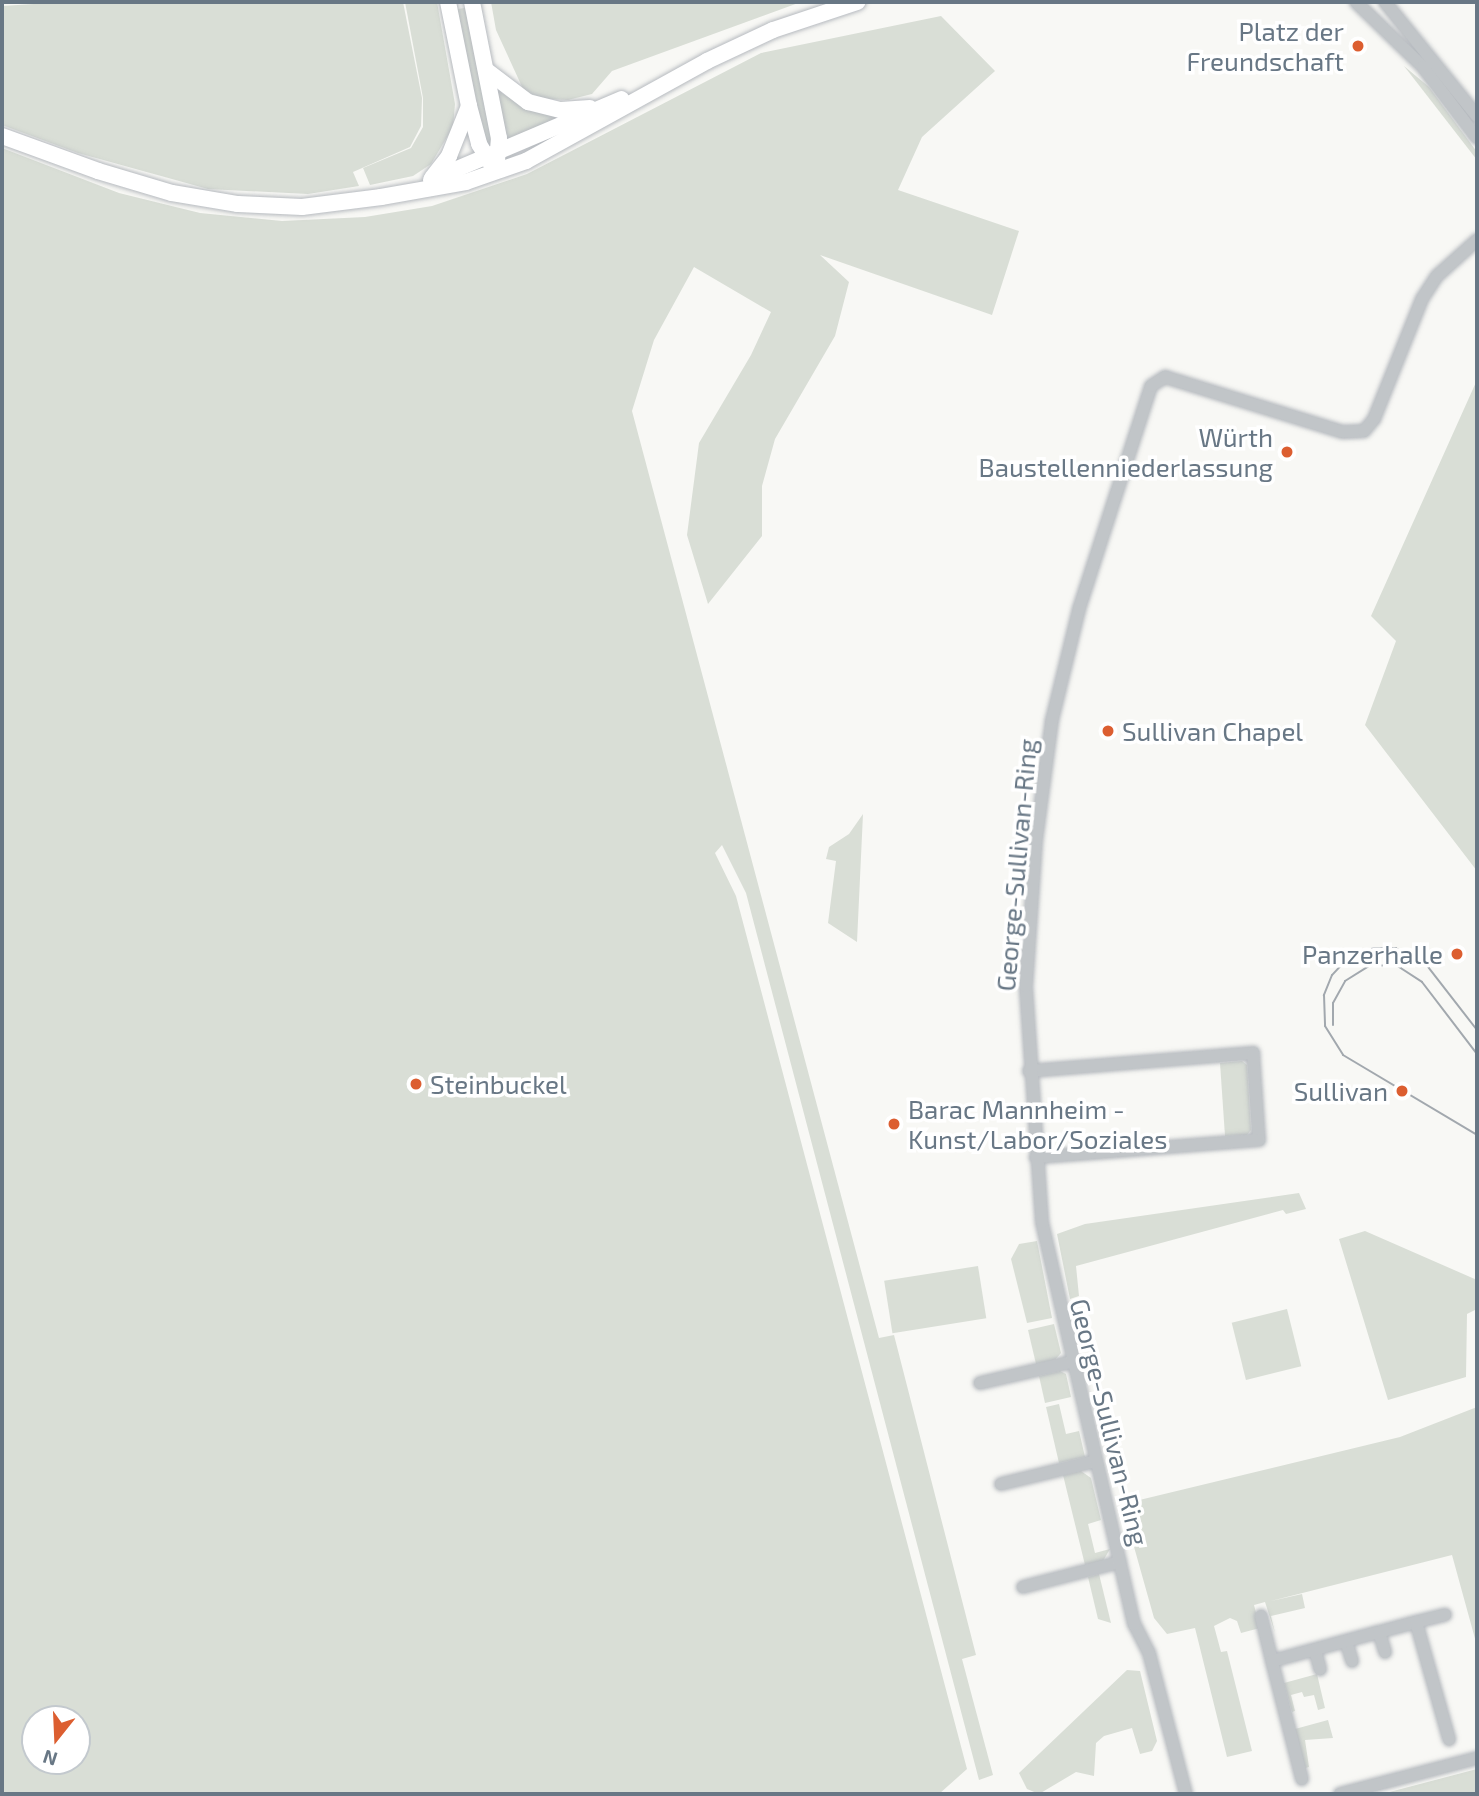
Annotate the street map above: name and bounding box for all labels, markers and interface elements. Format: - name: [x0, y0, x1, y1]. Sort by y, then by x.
- place label: Platz der Freundschaft: [1186, 15, 1344, 76]
- marker: Platz der Freundschaft: [1350, 38, 1366, 54]
- place label: Würth Baustellenniederlassung: [979, 421, 1273, 482]
- marker: Würth Baustellenniederlassung: [1279, 444, 1295, 460]
- place label: Sullivan Chapel: [1122, 715, 1303, 747]
- marker: Sullivan Chapel: [1100, 723, 1116, 739]
- street label: George-Sullivan-Ring: [989, 738, 1043, 992]
- place label: Panzerhalle: [1302, 938, 1443, 970]
- marker: Panzerhalle: [1449, 946, 1465, 962]
- place label: Steinbuckel: [430, 1068, 567, 1100]
- place label: Sullivan: [1294, 1075, 1388, 1107]
- marker: Steinbuckel: [408, 1076, 424, 1092]
- marker: Sullivan: [1394, 1083, 1410, 1099]
- place label: Barac Mannheim - Kunst/Labor/Soziales: [908, 1093, 1167, 1154]
- marker: Barac Mannheim - Kunst/Labor/Soziales: [886, 1116, 902, 1132]
- street label: George-Sullivan-Ring: [1064, 1295, 1156, 1549]
- north arrow: [21, 1705, 91, 1775]
- text: N: [40, 1745, 60, 1772]

